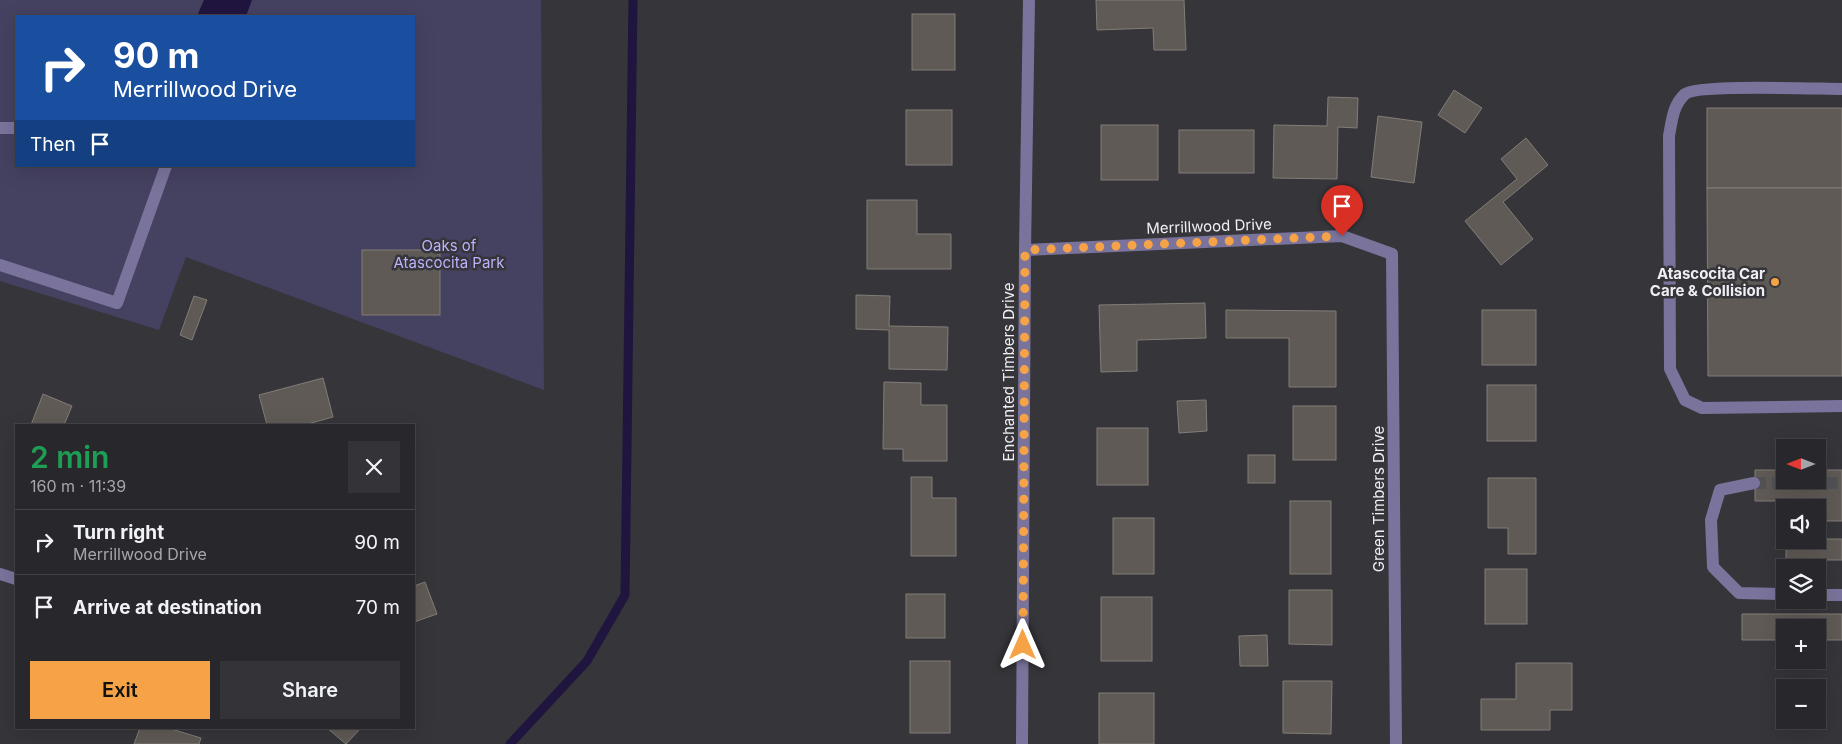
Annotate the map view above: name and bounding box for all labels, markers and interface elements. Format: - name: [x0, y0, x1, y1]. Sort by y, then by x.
- text: 90 m: [113, 34, 200, 76]
- icon: right: [30, 35, 95, 100]
- text: Merrillwood Drive: [113, 76, 297, 102]
- icon: arrive: [86, 130, 114, 158]
- text: Then: [30, 133, 76, 156]
- pin: [1321, 185, 1363, 236]
- icon: arrive: [1328, 192, 1356, 220]
- street label: Merrillwood Drive: [1146, 214, 1272, 238]
- park label: Oaks of Atascocita Park: [394, 236, 505, 272]
- place label: Atascocita Car Care & Collision: [1650, 264, 1765, 300]
- marker: Atascocita Car Care & Collision: [1769, 276, 1781, 288]
- street label: Enchanted Timbers Drive: [999, 283, 1018, 461]
- street label: Green Timbers Drive: [1369, 426, 1388, 572]
- text: 2 min: [30, 439, 109, 475]
- north arrow: [1776, 439, 1826, 489]
- map controls: [1776, 439, 1826, 729]
- button: close: [348, 441, 400, 493]
- text: 160 m · 11:39: [30, 476, 126, 496]
- button: sound: [1776, 499, 1826, 549]
- text: Turn right: [73, 521, 164, 544]
- icon: right: [30, 528, 58, 556]
- text: 90 m: [354, 531, 400, 554]
- text: Merrillwood Drive: [73, 544, 207, 564]
- button: layers: [1776, 559, 1826, 609]
- icon: arrive: [30, 593, 58, 621]
- text: Arrive at destination: [73, 596, 262, 619]
- text: 70 m: [356, 596, 400, 619]
- position arrow: [996, 618, 1048, 670]
- button: +: [1776, 619, 1826, 669]
- button: Exit: [30, 661, 210, 719]
- button: Share: [220, 661, 400, 719]
- button: −: [1776, 679, 1826, 729]

